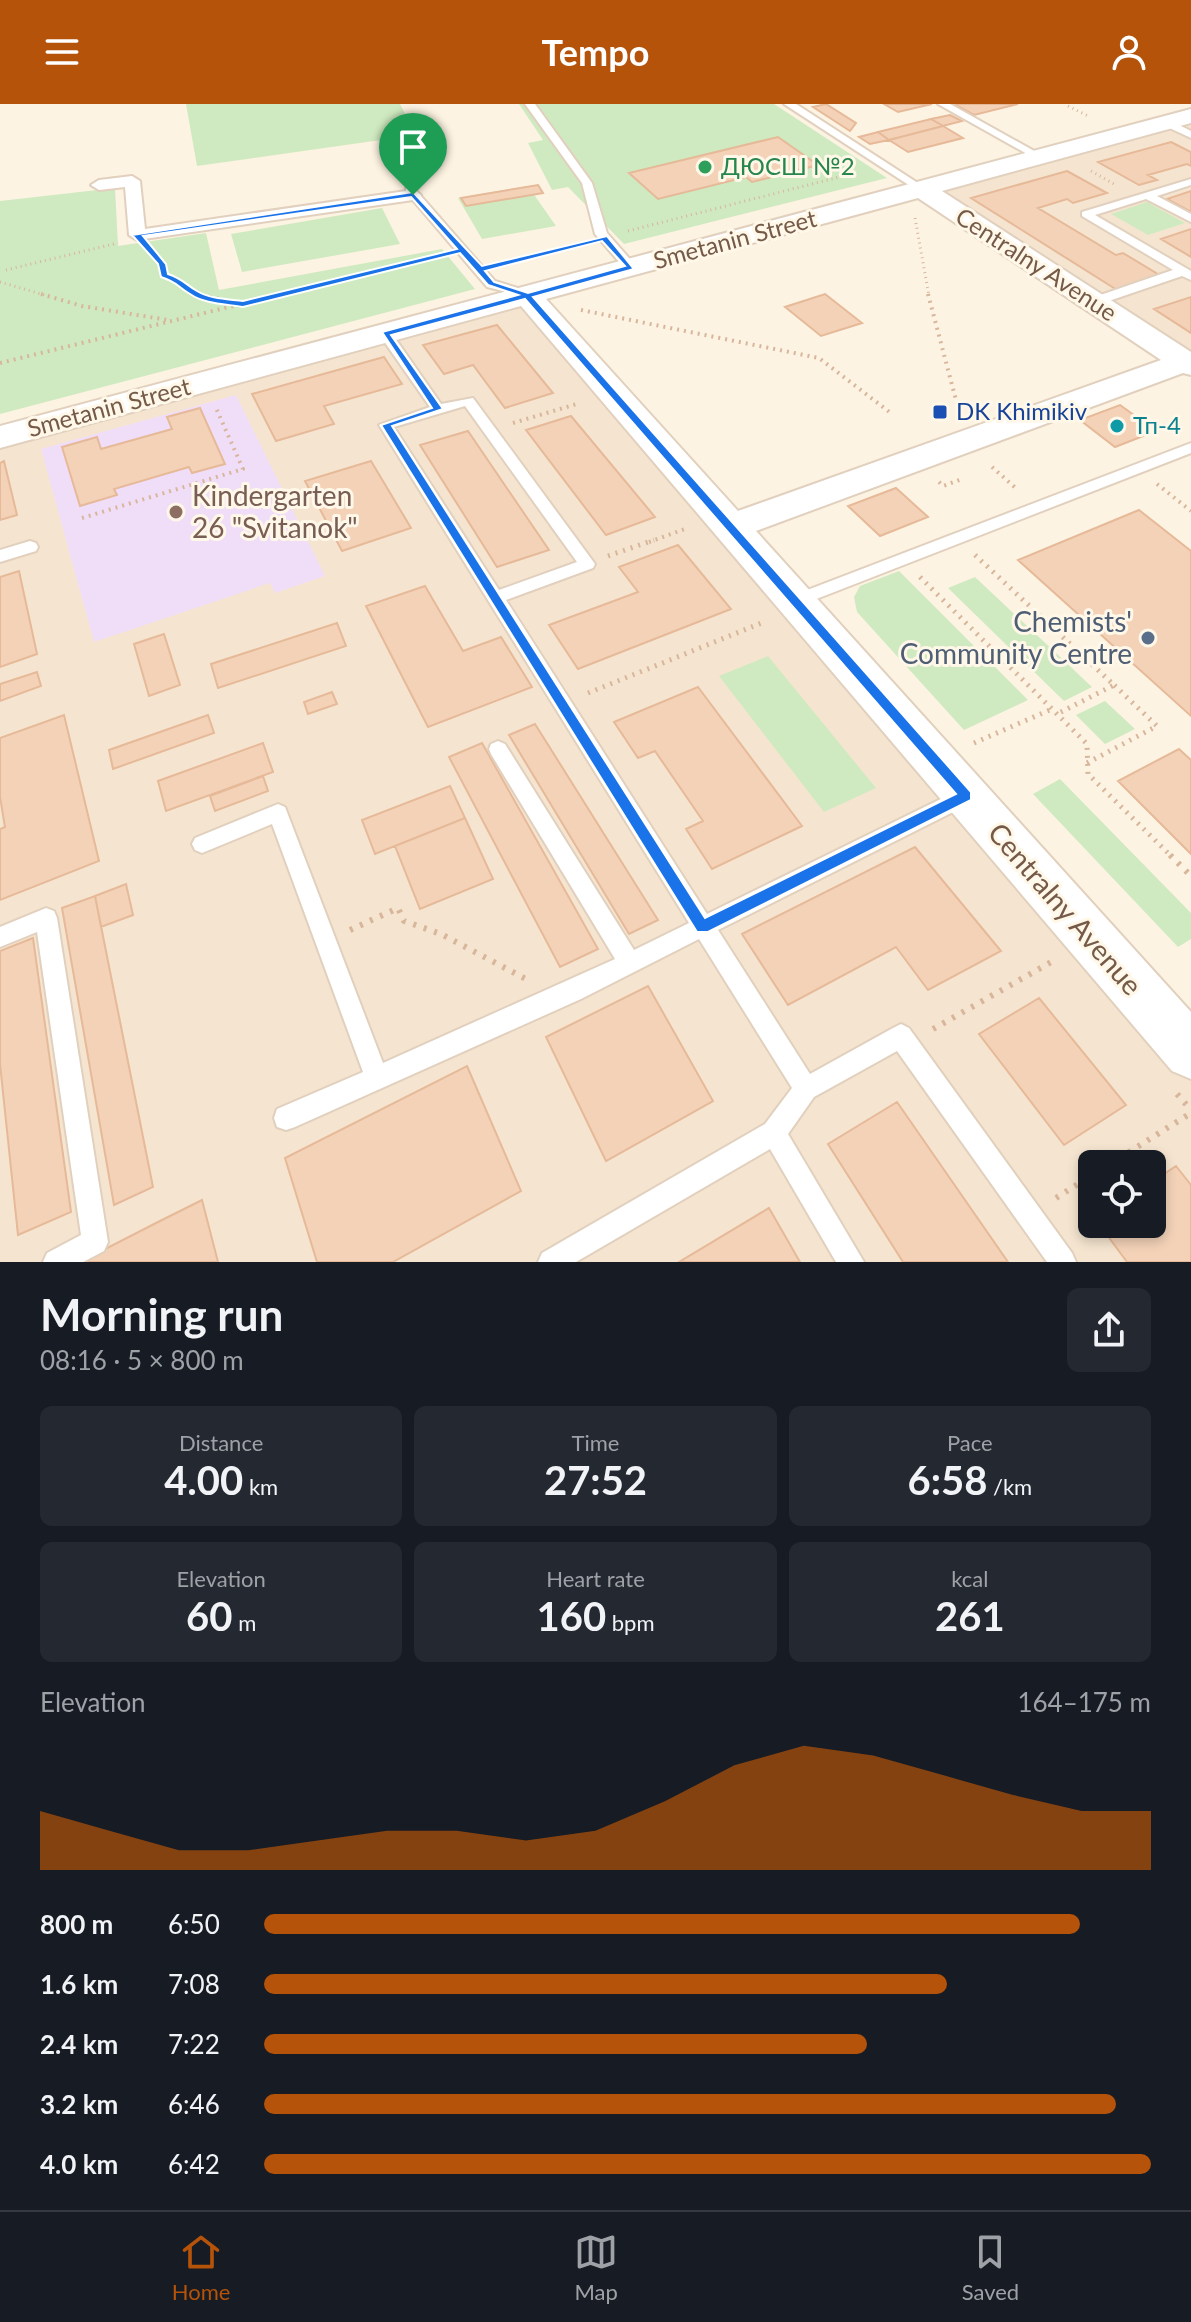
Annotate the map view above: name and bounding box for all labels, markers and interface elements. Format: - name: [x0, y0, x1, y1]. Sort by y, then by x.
- icon: menu: [40, 30, 84, 74]
- text: Tempo: [542, 30, 649, 74]
- icon: person: [1107, 30, 1151, 74]
- pin: [379, 113, 447, 195]
- icon: arrive: [391, 125, 435, 169]
- place label: ДЮСШ №2: [721, 151, 855, 180]
- marker: ДЮСШ №2: [696, 158, 714, 176]
- street label: Centralny Avenue: [951, 201, 1123, 327]
- street label: Smetanin Street: [650, 203, 820, 274]
- street label: Smetanin Street: [24, 371, 194, 442]
- place label: DK Khimikiv: [956, 396, 1088, 425]
- marker: DK Khimikiv: [931, 403, 949, 421]
- place label: Тп-4: [1133, 410, 1181, 439]
- marker: Тп-4: [1108, 417, 1126, 435]
- place label: Kindergarten 26 "Svitanok": [192, 478, 358, 544]
- marker: Kindergarten 26 "Svitanok": [167, 503, 185, 521]
- place label: Chemists' Community Centre: [900, 604, 1132, 670]
- marker: Chemists' Community Centre: [1139, 629, 1157, 647]
- street label: Centralny Avenue: [982, 815, 1150, 1001]
- map controls: [1078, 1150, 1166, 1238]
- button: locate: [1078, 1150, 1166, 1238]
- text: Morning run: [40, 1288, 283, 1340]
- button: share: [1067, 1288, 1151, 1372]
- text: 08:16 · 5 × 800 m: [40, 1344, 244, 1376]
- text: Distance: [179, 1429, 263, 1456]
- text: Time: [572, 1429, 619, 1456]
- text: Pace: [947, 1429, 993, 1456]
- text: 4.00: [164, 1456, 243, 1504]
- text: 27:52: [544, 1456, 647, 1504]
- text: 6:58: [907, 1456, 987, 1504]
- text: km: [243, 1473, 278, 1500]
- text: /km: [987, 1473, 1032, 1500]
- text: Elevation: [176, 1565, 266, 1592]
- text: Heart rate: [546, 1565, 645, 1592]
- text: kcal: [951, 1565, 988, 1592]
- text: 60: [186, 1592, 233, 1640]
- text: 160: [536, 1592, 606, 1640]
- text: 261: [935, 1592, 1005, 1640]
- text: m: [233, 1609, 256, 1636]
- text: bpm: [606, 1609, 654, 1636]
- text: Elevation: [40, 1686, 146, 1718]
- text: 164–175 m: [1017, 1686, 1151, 1718]
- text: 800 m: [40, 1908, 113, 1940]
- text: 6:50: [168, 1908, 220, 1940]
- text: 1.6 km: [40, 1968, 118, 2000]
- text: 7:08: [168, 1968, 220, 2000]
- text: 2.4 km: [40, 2028, 118, 2060]
- text: 7:22: [168, 2028, 220, 2060]
- text: 3.2 km: [40, 2088, 118, 2120]
- text: 6:46: [168, 2088, 220, 2120]
- text: 4.0 km: [40, 2148, 118, 2180]
- text: 6:42: [168, 2148, 220, 2180]
- tab: Home: [172, 2230, 230, 2305]
- tab: Map: [574, 2230, 618, 2305]
- tab: Saved: [962, 2230, 1019, 2305]

